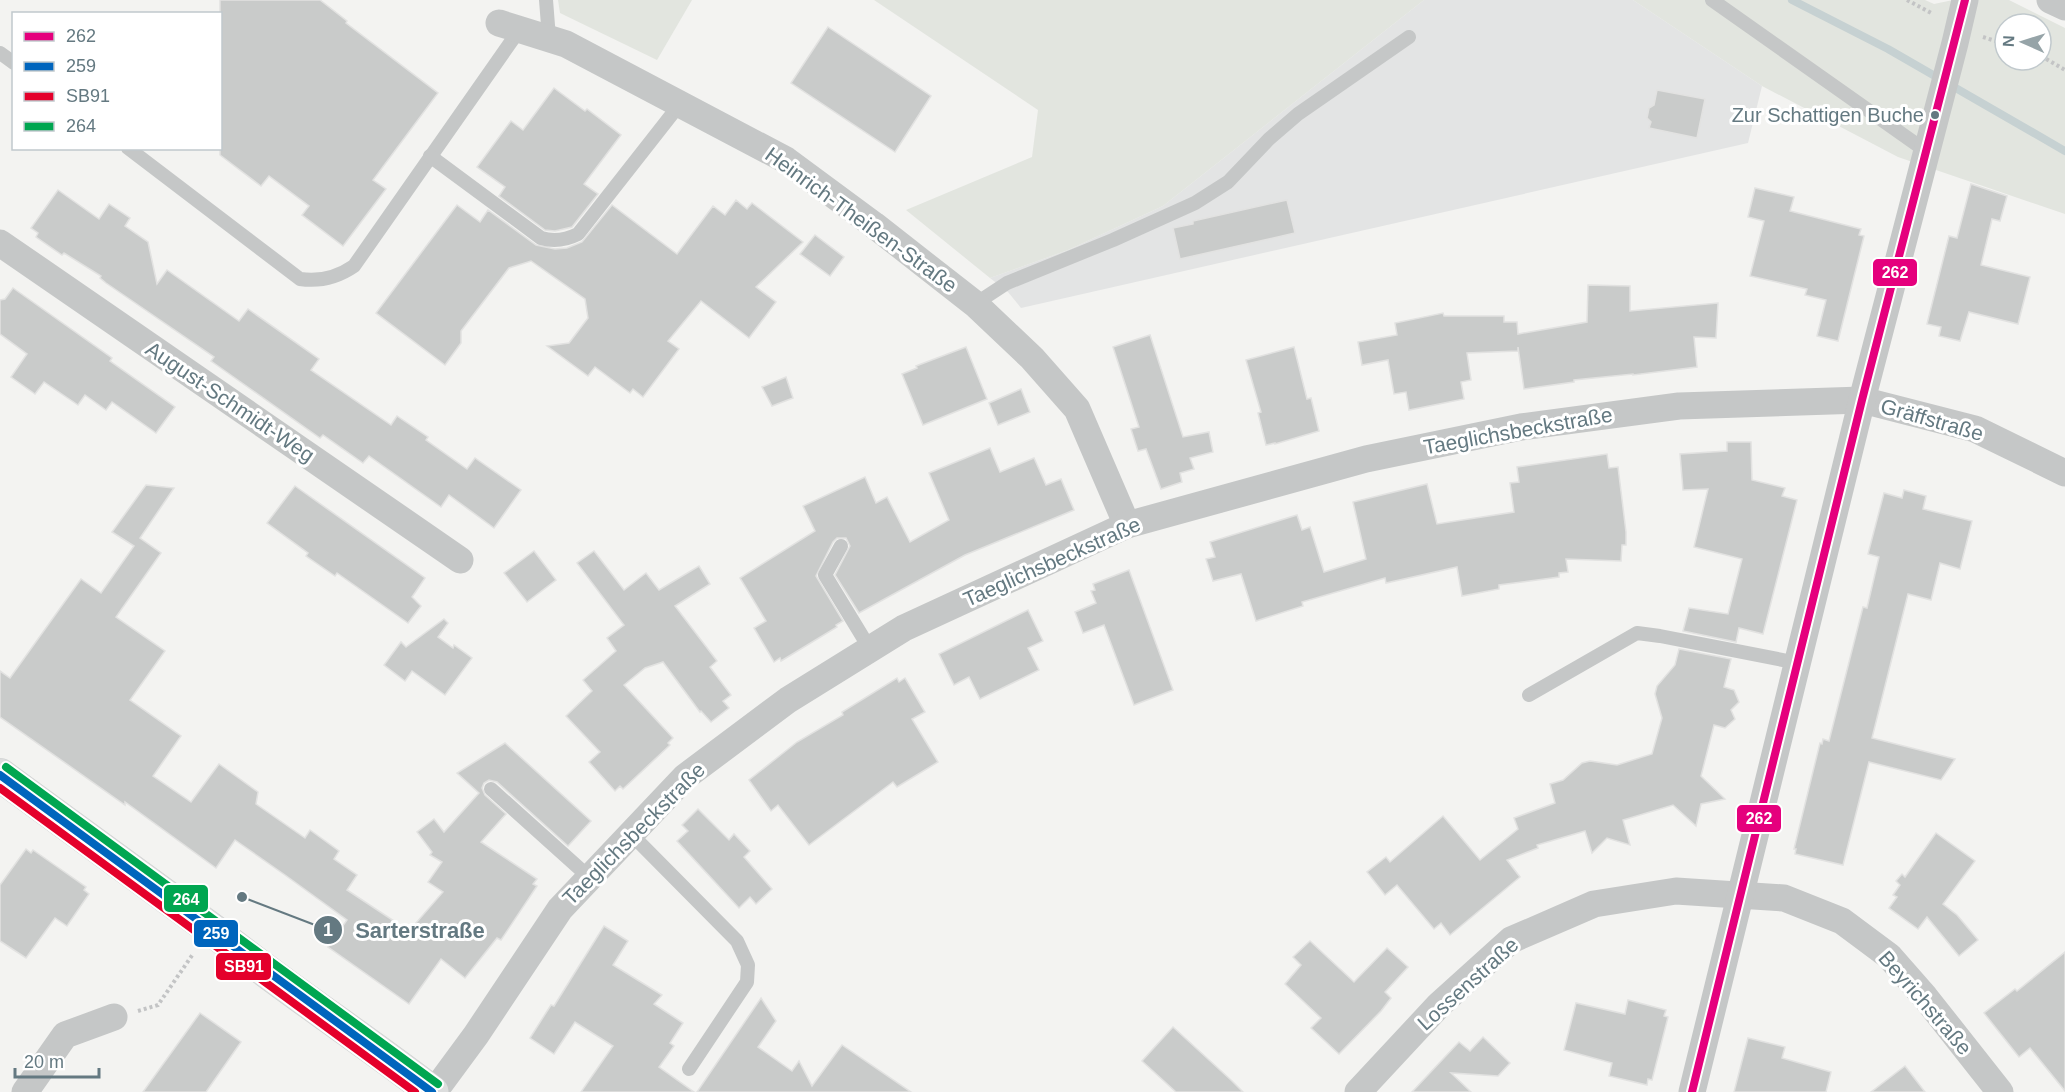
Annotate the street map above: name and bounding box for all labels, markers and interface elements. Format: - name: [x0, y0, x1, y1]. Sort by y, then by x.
- legend: [12, 12, 222, 150]
- north arrow: [1993, 12, 2053, 72]
- text: 262: [66, 26, 96, 46]
- text: N: [2000, 35, 2017, 47]
- text: 259: [66, 56, 96, 76]
- text: SB91: [66, 86, 110, 106]
- place label: Zur Schattigen Buche: [1732, 104, 1924, 126]
- marker: Zur Schattigen Buche: [1929, 109, 1941, 121]
- text: 264: [66, 116, 96, 136]
- street label: Heinrich-Theißen-Straße: [761, 142, 962, 297]
- line badge: 262: [1872, 258, 1918, 287]
- text: 262: [1882, 264, 1908, 281]
- street label: August-Schmidt-Weg: [142, 337, 319, 466]
- street label: Gräffstraße: [1878, 394, 1986, 445]
- street label: Taeglichsbeckstraße: [1422, 403, 1614, 458]
- street label: Taeglichsbeckstraße: [960, 512, 1144, 611]
- street label: Taeglichsbeckstraße: [558, 758, 709, 909]
- line badge: 262: [1736, 804, 1782, 833]
- text: 262: [1746, 810, 1772, 827]
- line badge: 264: [163, 884, 209, 913]
- text: 264: [173, 891, 199, 908]
- callout: Sarterstraße: [313, 910, 497, 950]
- text: Sarterstraße: [355, 918, 485, 943]
- line badge: 259: [193, 919, 239, 948]
- text: 1: [323, 920, 333, 940]
- text: 259: [203, 925, 229, 942]
- street label: Lossenstraße: [1413, 933, 1523, 1035]
- street label: Beyrichstraße: [1874, 946, 1977, 1059]
- line badge: SB91: [215, 952, 272, 981]
- text: SB91: [224, 958, 264, 975]
- scale bar: [15, 1041, 99, 1079]
- text: 20 m: [24, 1052, 64, 1072]

